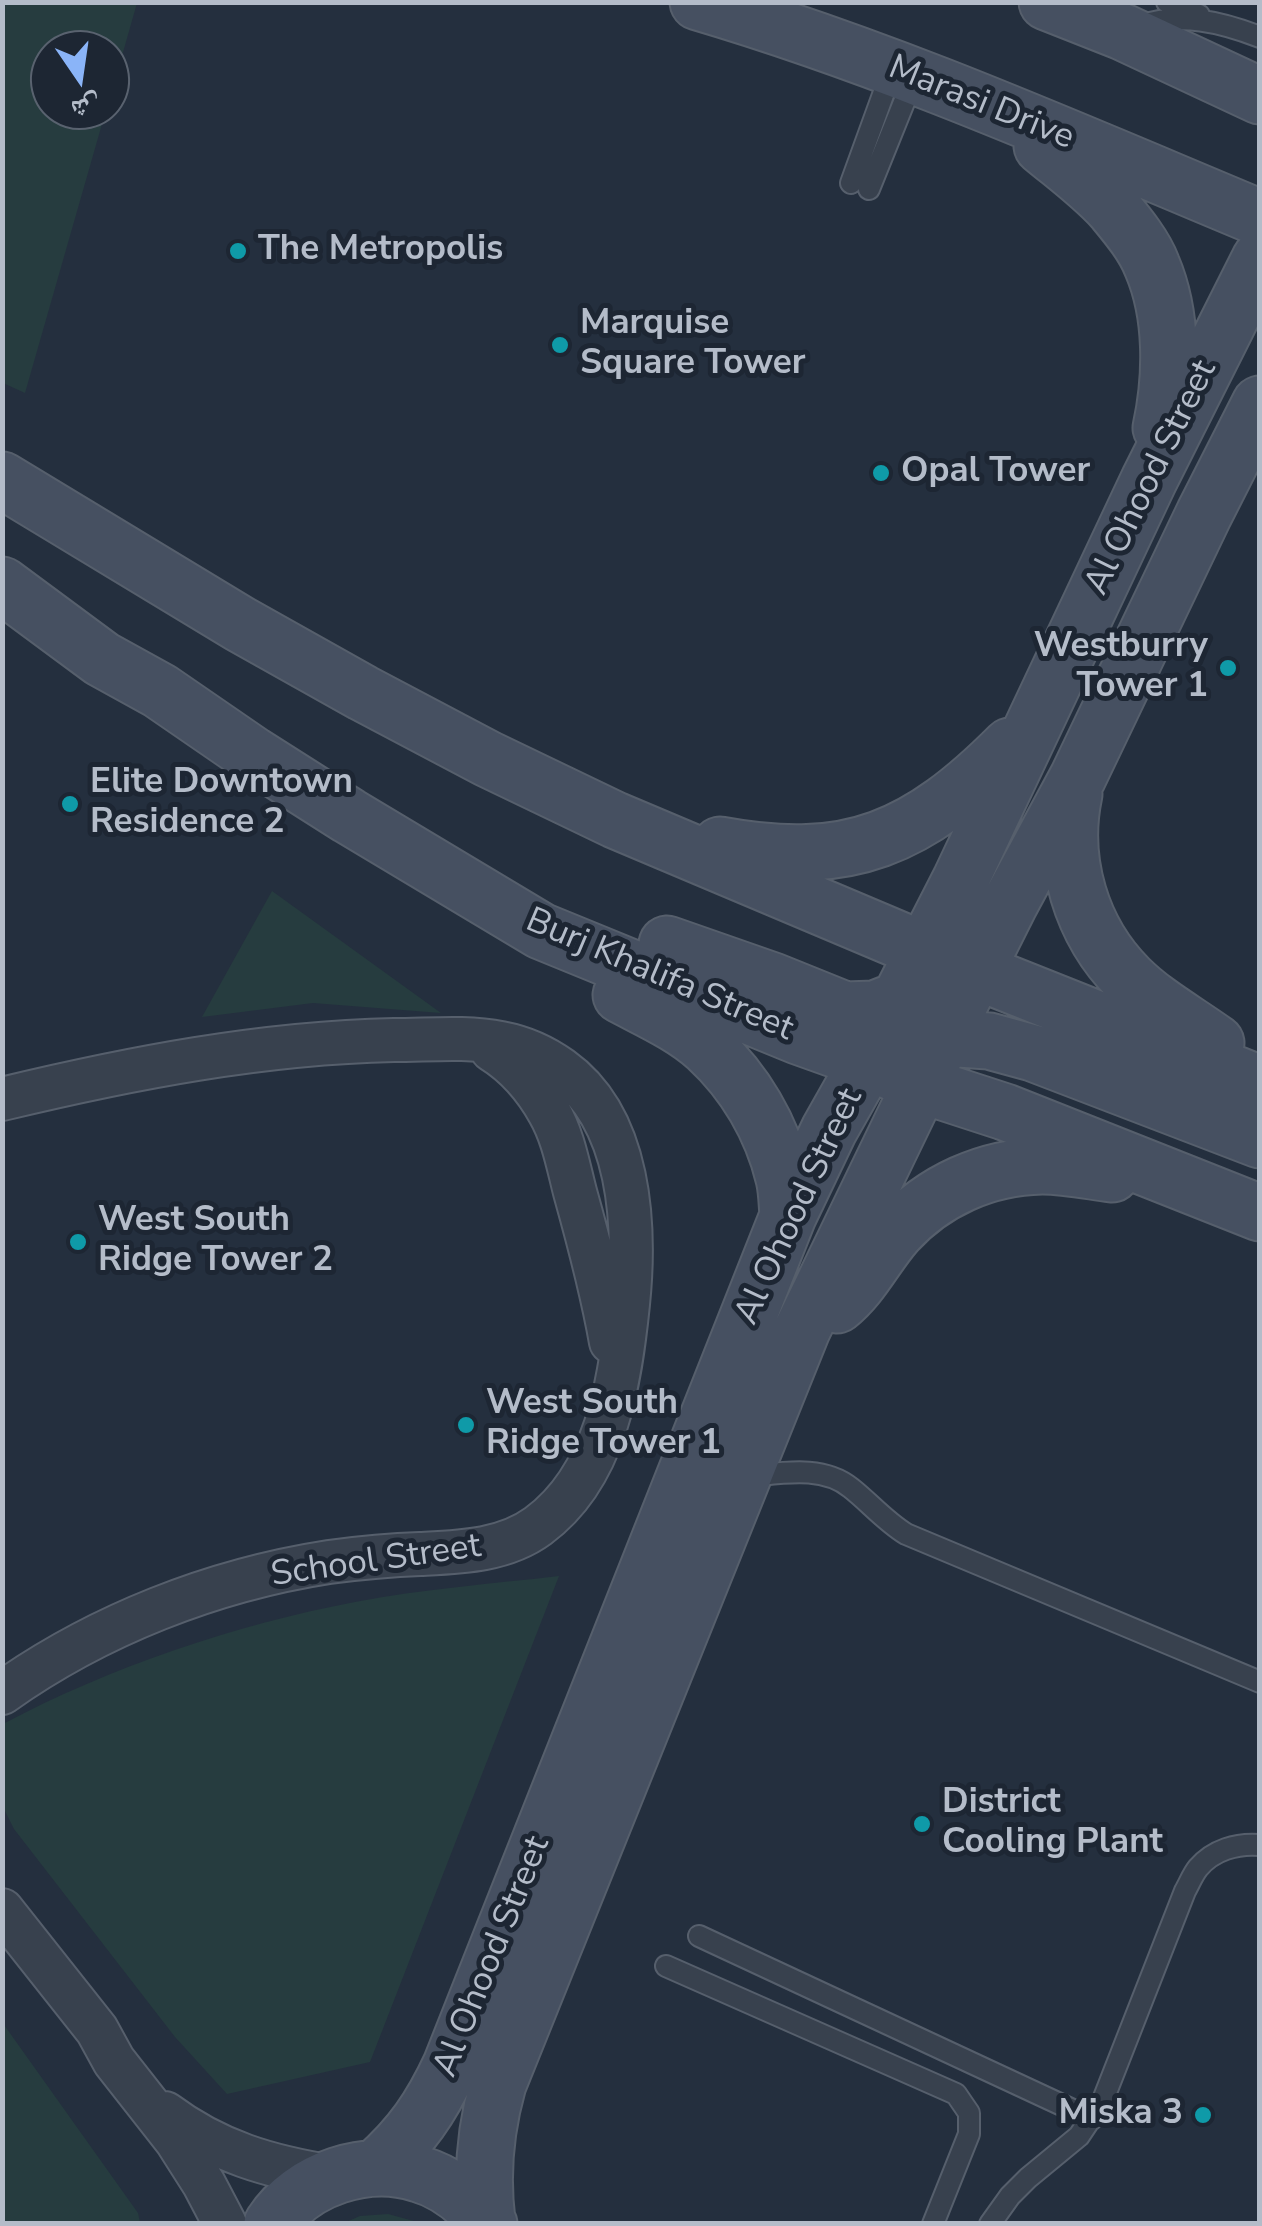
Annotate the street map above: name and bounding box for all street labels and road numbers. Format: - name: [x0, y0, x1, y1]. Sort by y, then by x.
- street label: Marasi Drive: [882, 48, 1080, 160]
- street label: Al Ohood Street: [1077, 354, 1227, 602]
- street label: Burj Khalifa Street: [519, 901, 799, 1051]
- street label: Al Ohood Street: [727, 1082, 873, 1332]
- street label: School Street: [268, 1526, 484, 1598]
- street label: Al Ohood Street: [426, 1831, 560, 2083]

